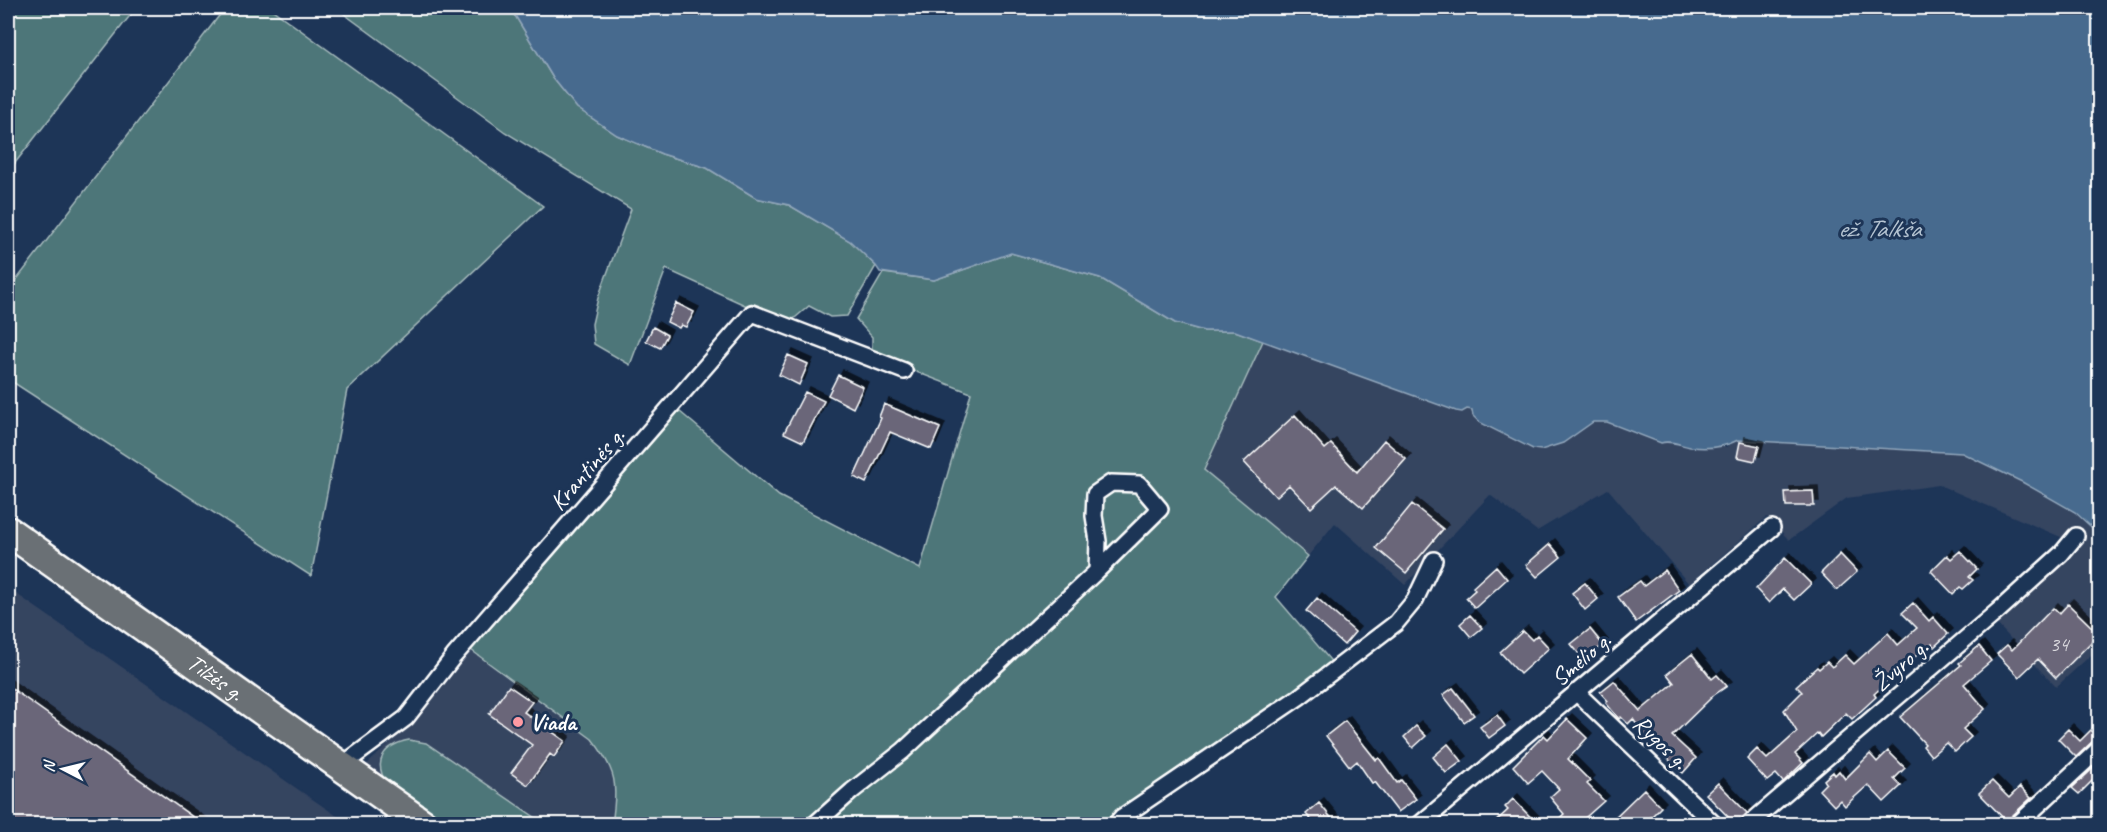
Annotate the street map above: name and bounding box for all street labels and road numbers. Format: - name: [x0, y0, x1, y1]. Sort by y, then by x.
- street label: Krantinės g.: [543, 421, 631, 517]
- street label: Smėlio g.: [1545, 625, 1617, 693]
- street label: Žvyro g.: [1866, 632, 1934, 698]
- street label: Tilžės g.: [181, 647, 250, 708]
- street label: Rygos g.: [1627, 708, 1695, 776]

